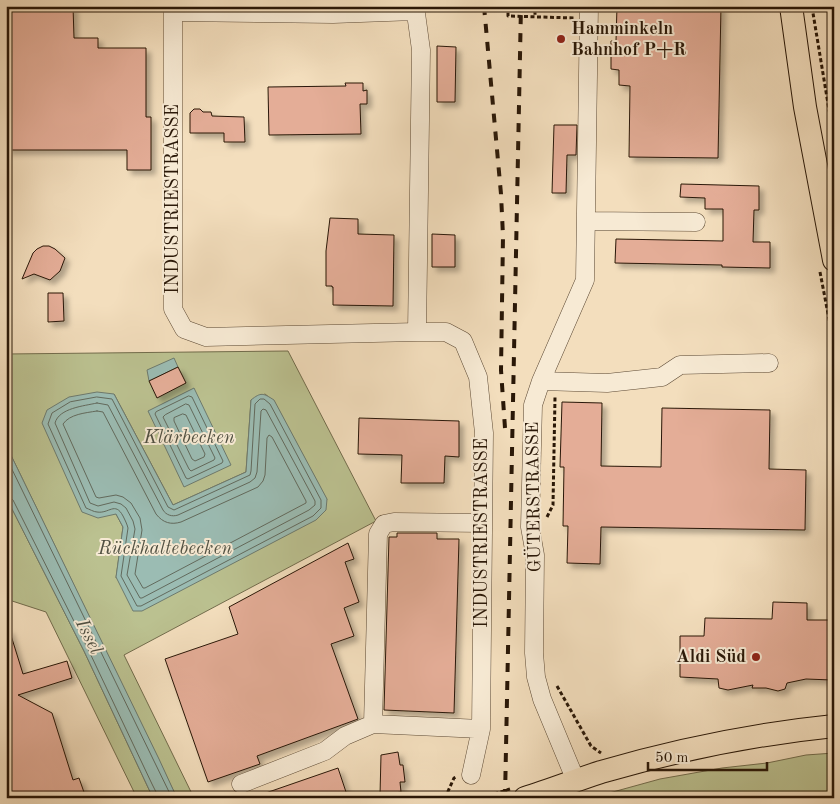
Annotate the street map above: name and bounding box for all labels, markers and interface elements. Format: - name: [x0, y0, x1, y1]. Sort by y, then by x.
- place label: Hamminkeln Bahnhof P+R: [571, 20, 686, 59]
- marker: Hamminkeln Bahnhof P+R: [555, 33, 567, 45]
- street label: INDUSTRIESTRASSE: [164, 104, 182, 294]
- street label: GÜTERSTRASSE: [520, 422, 544, 572]
- water label: Klärbecken: [142, 429, 235, 448]
- street label: INDUSTRIESTRASSE: [473, 438, 491, 628]
- water label: Rückhaltebecken: [97, 540, 232, 559]
- water label: Issel: [71, 615, 105, 658]
- place label: Aldi Süd: [676, 648, 746, 666]
- marker: Aldi Süd: [750, 651, 762, 663]
- scale bar: [648, 739, 766, 771]
- text: 50 m: [655, 751, 689, 766]

